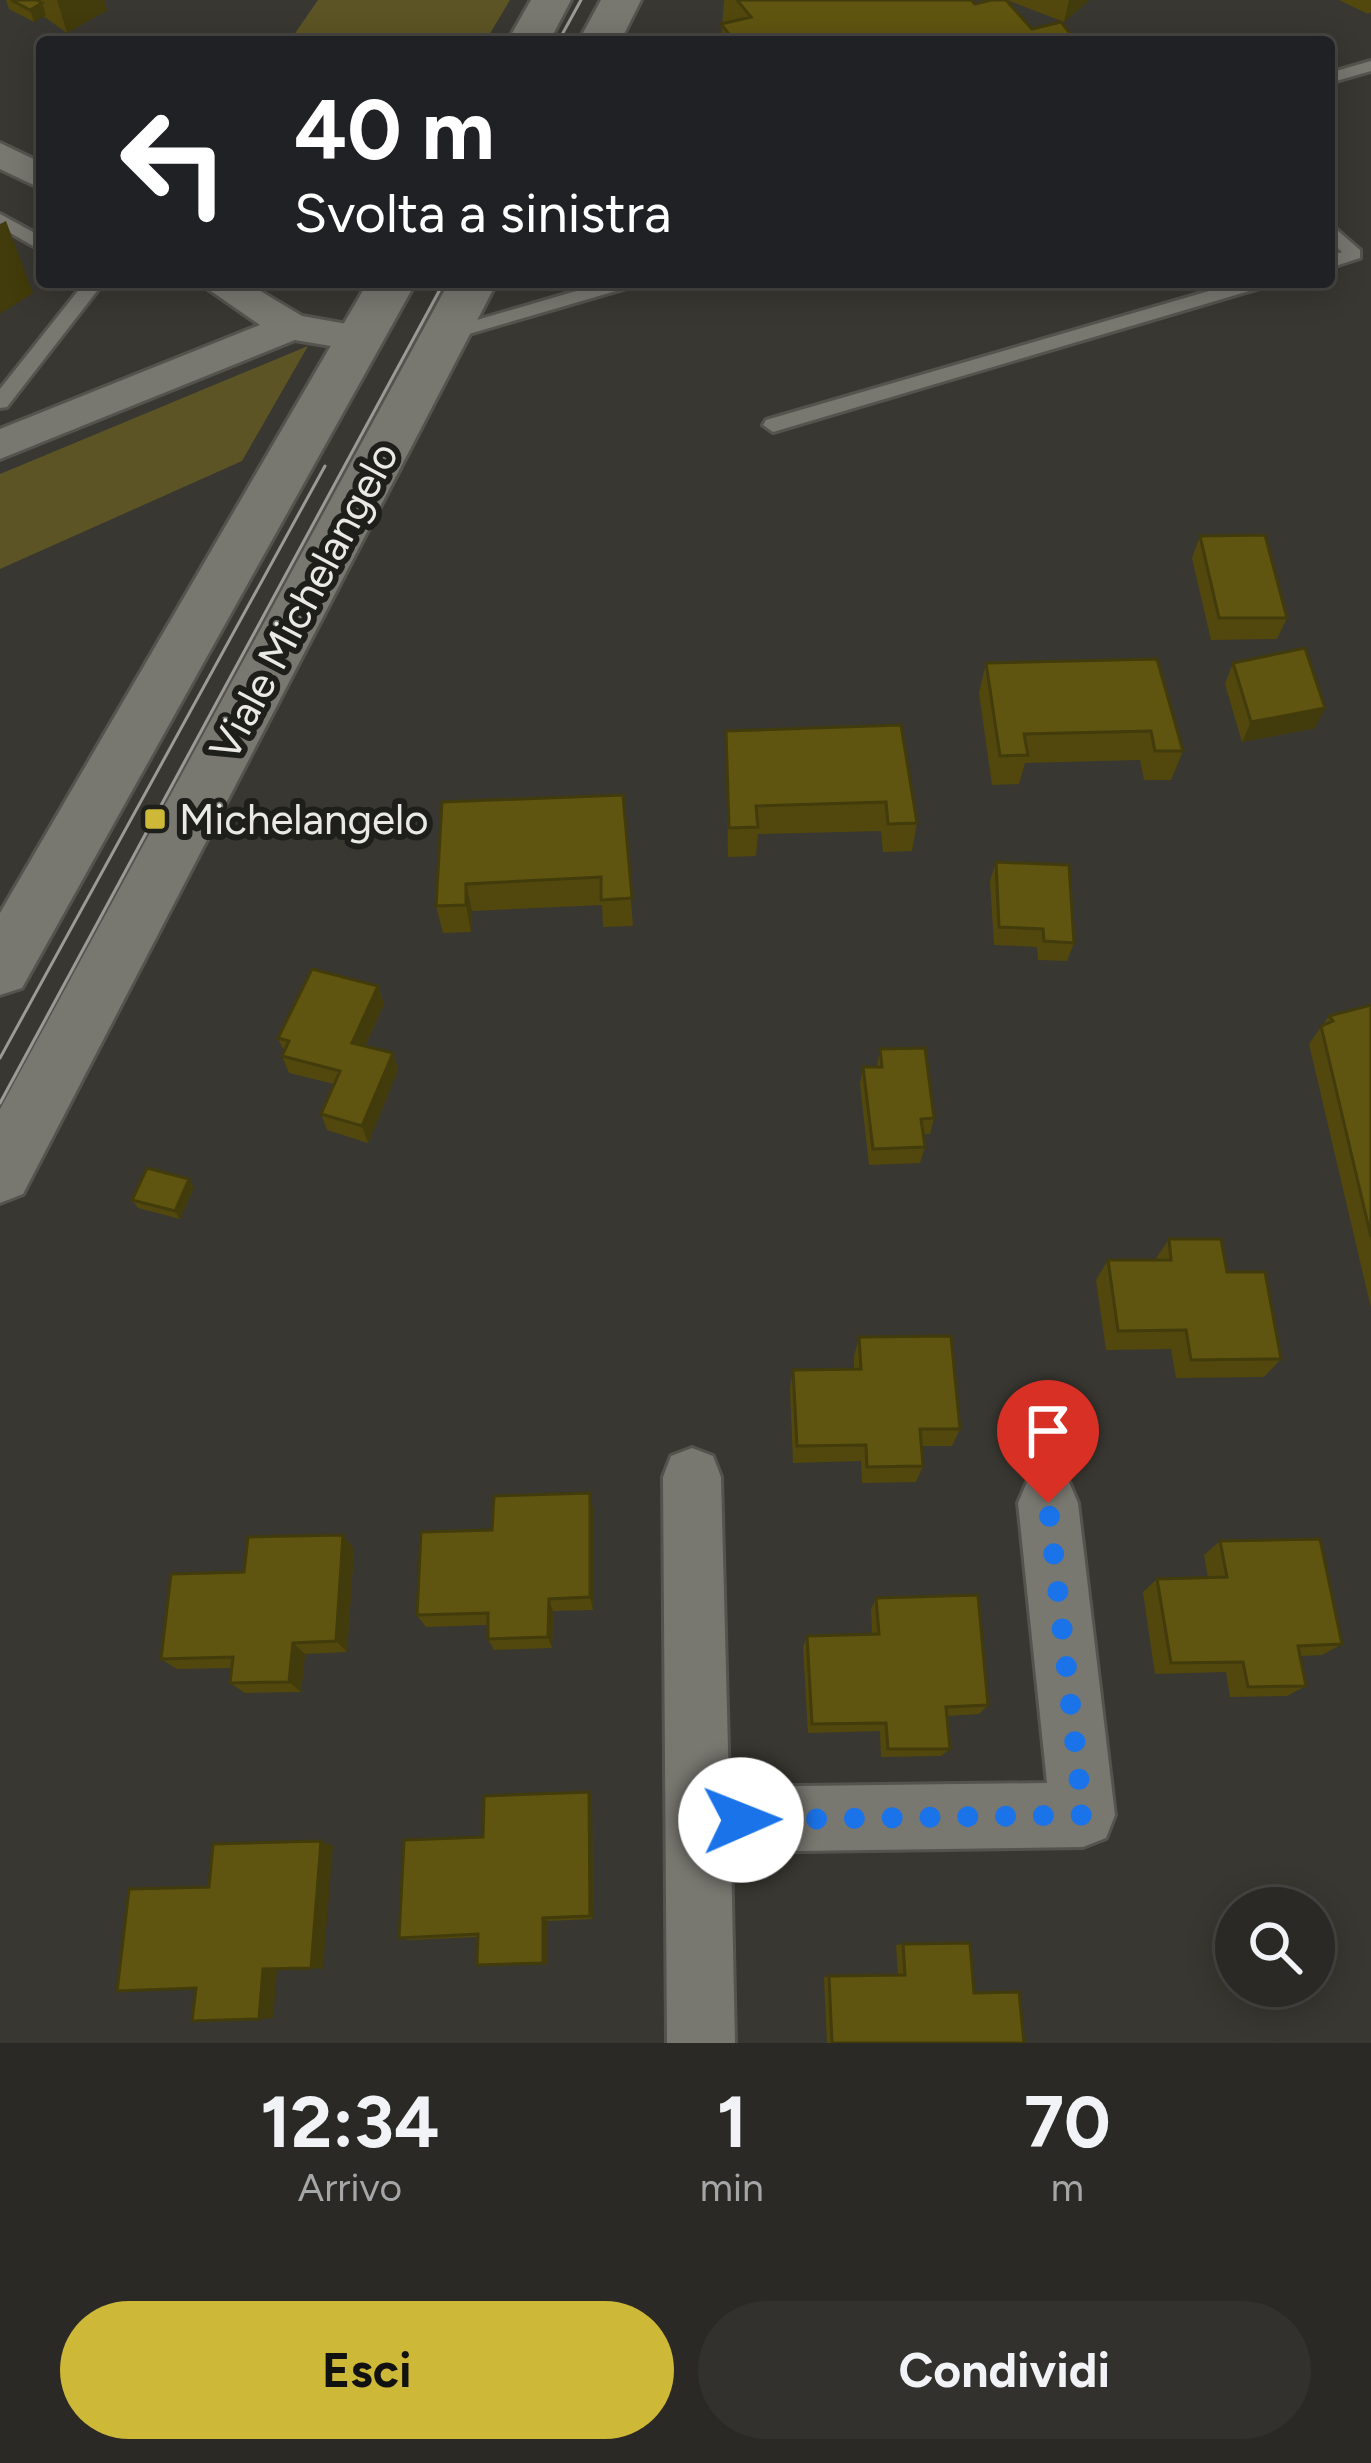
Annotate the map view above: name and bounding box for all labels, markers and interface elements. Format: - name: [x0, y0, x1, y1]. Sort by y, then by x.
- text: 40 m: [294, 79, 495, 180]
- icon: left: [96, 84, 252, 240]
- text: Svolta a sinistra: [294, 181, 672, 246]
- street label: Viale Michelangelo: [199, 433, 409, 769]
- place label: Michelangelo: [179, 794, 429, 845]
- marker: Michelangelo: [142, 806, 168, 832]
- pin: [997, 1380, 1099, 1503]
- icon: arrive: [1015, 1398, 1081, 1464]
- position arrow: [678, 1757, 804, 1883]
- map controls: [1215, 1887, 1335, 2007]
- button: search: [1215, 1887, 1335, 2007]
- text: 12:34: [260, 2079, 440, 2165]
- text: 1: [717, 2079, 747, 2165]
- text: 70: [1024, 2079, 1111, 2165]
- text: Arrivo: [298, 2164, 402, 2211]
- text: min: [700, 2164, 764, 2211]
- text: m: [1051, 2164, 1084, 2211]
- button: Esci: [60, 2301, 674, 2439]
- button: Condividi: [698, 2301, 1311, 2439]

